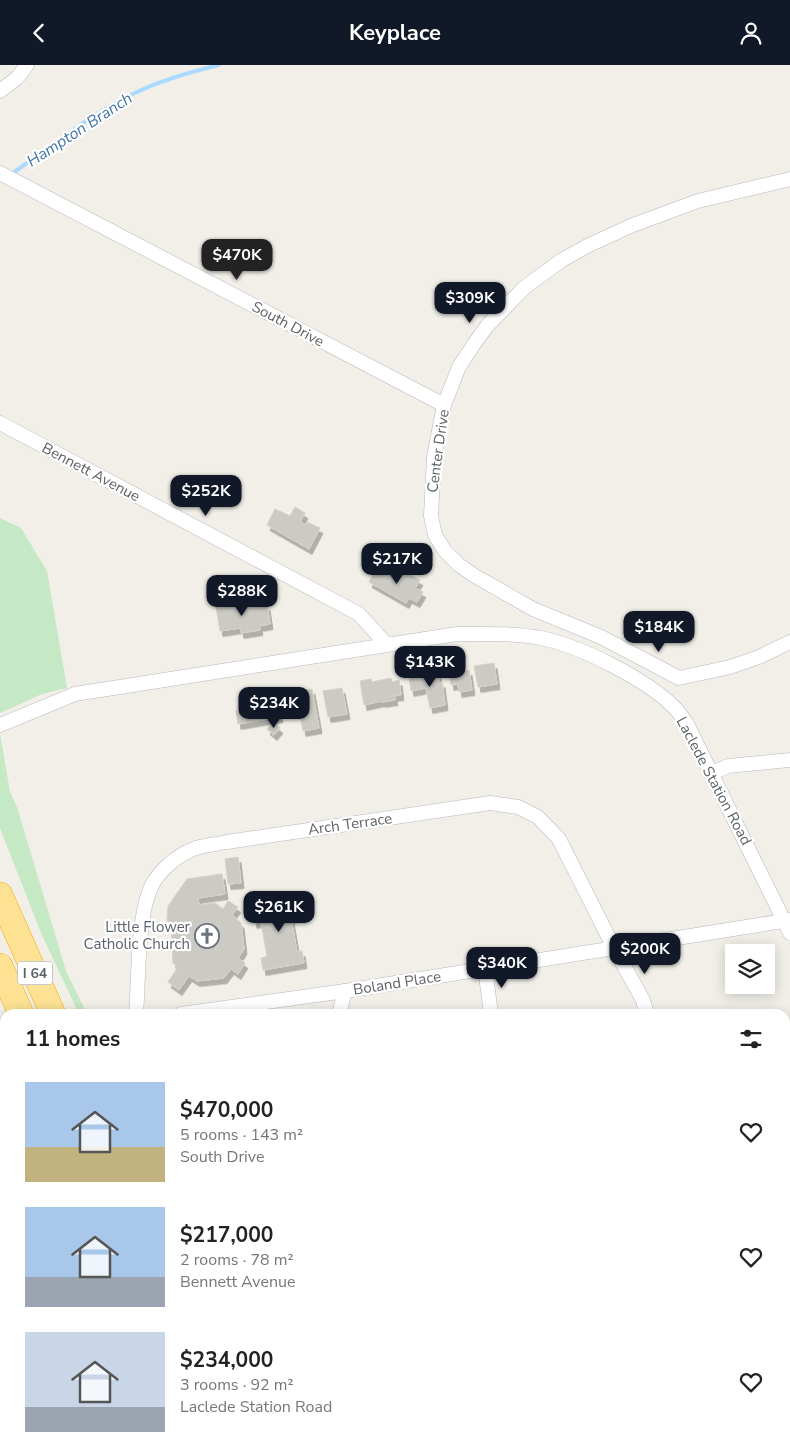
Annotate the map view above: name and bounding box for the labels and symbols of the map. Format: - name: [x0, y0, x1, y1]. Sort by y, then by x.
- water label: Hampton Branch: [22, 87, 137, 172]
- pin: $470K: [202, 239, 272, 281]
- pin: $309K: [435, 281, 505, 324]
- street label: South Drive: [248, 297, 328, 351]
- street label: Center Drive: [422, 408, 454, 494]
- street label: Bennett Avenue: [38, 438, 144, 506]
- pin: $252K: [171, 475, 241, 517]
- pin: $217K: [362, 543, 432, 585]
- pin: $288K: [207, 575, 277, 617]
- pin: $184K: [624, 611, 694, 653]
- pin: $143K: [395, 645, 465, 688]
- pin: $234K: [239, 687, 309, 729]
- street label: Laclede Station Road: [672, 713, 756, 849]
- street label: Arch Terrace: [307, 808, 393, 840]
- pin: $261K: [244, 891, 314, 933]
- place label: Little Flower Catholic Church: [84, 917, 191, 954]
- church icon: Little Flower Catholic Church: [194, 923, 220, 949]
- pin: $200K: [610, 933, 680, 975]
- pin: $340K: [467, 947, 537, 989]
- road number: I 64: [18, 961, 52, 985]
- street label: Boland Place: [352, 966, 442, 1000]

